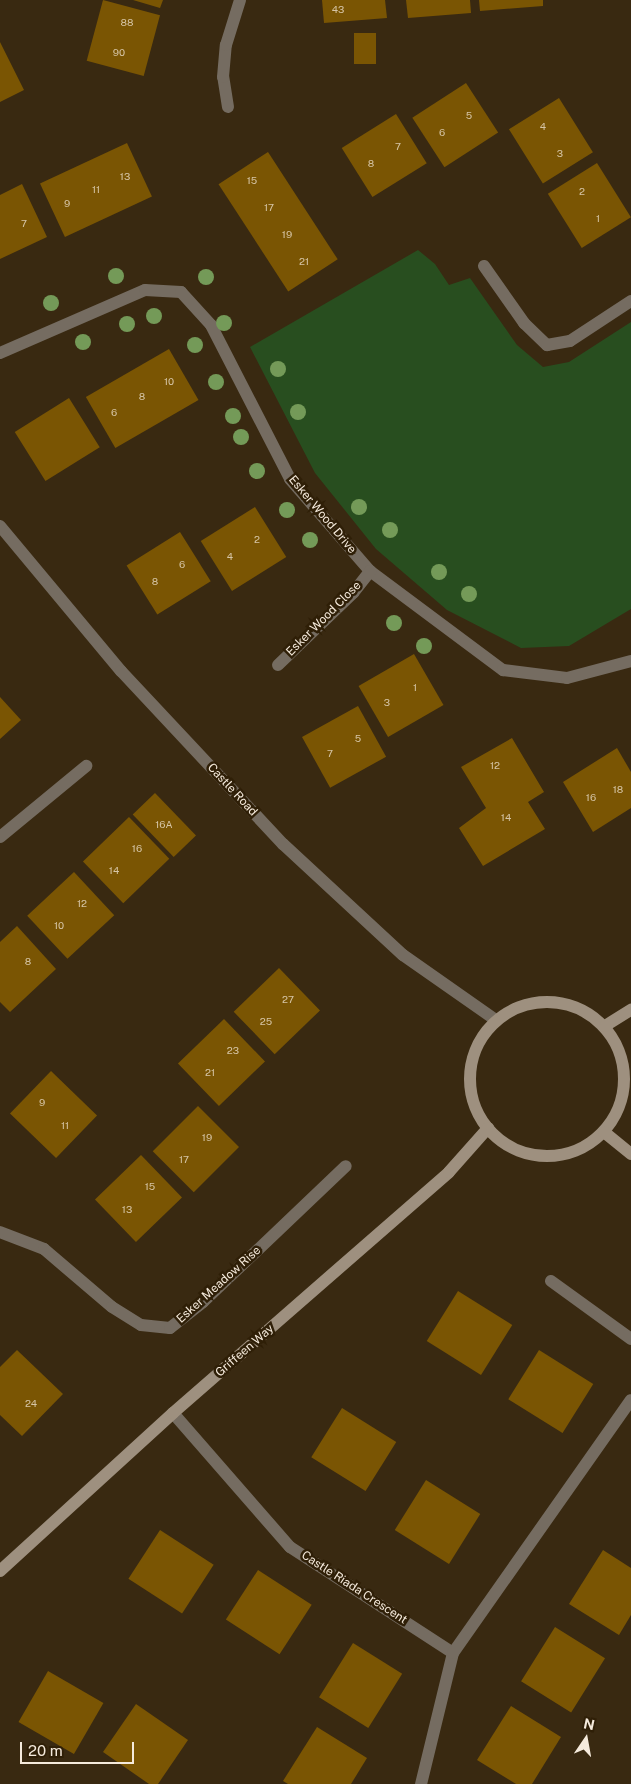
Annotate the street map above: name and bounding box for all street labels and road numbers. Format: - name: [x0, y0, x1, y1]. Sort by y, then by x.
- street label: Esker Wood Drive: [285, 473, 359, 557]
- street label: Esker Wood Close: [284, 579, 364, 659]
- street label: Castle Road: [204, 761, 260, 819]
- street label: Esker Meadow Rise: [174, 1243, 264, 1327]
- street label: Griffeen Way: [213, 1322, 277, 1380]
- street label: Castle Riada Crescent: [298, 1548, 410, 1628]

